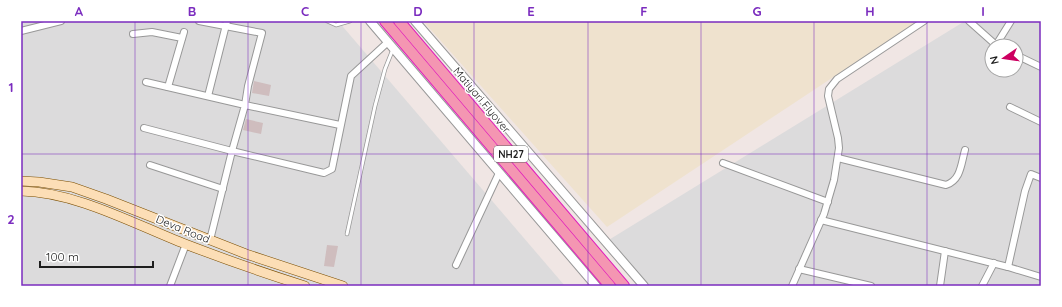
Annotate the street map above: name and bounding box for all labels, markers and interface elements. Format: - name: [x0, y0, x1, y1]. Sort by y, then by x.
- text: A: [75, 3, 84, 19]
- text: B: [188, 3, 196, 19]
- text: C: [301, 3, 309, 19]
- text: D: [413, 3, 423, 19]
- text: E: [527, 3, 535, 19]
- text: F: [640, 3, 648, 19]
- text: G: [752, 3, 762, 19]
- text: H: [865, 3, 875, 19]
- text: I: [981, 3, 985, 19]
- north arrow: [984, 38, 1024, 78]
- text: N: [987, 55, 1002, 66]
- street label: Matiyari Flyover: [450, 64, 514, 136]
- text: 1: [8, 79, 14, 95]
- road number: NH27: [494, 146, 528, 162]
- text: 2: [7, 211, 15, 227]
- street label: Deva Road: [154, 212, 212, 246]
- scale bar: [40, 243, 153, 269]
- text: 100 m: [46, 249, 79, 264]

